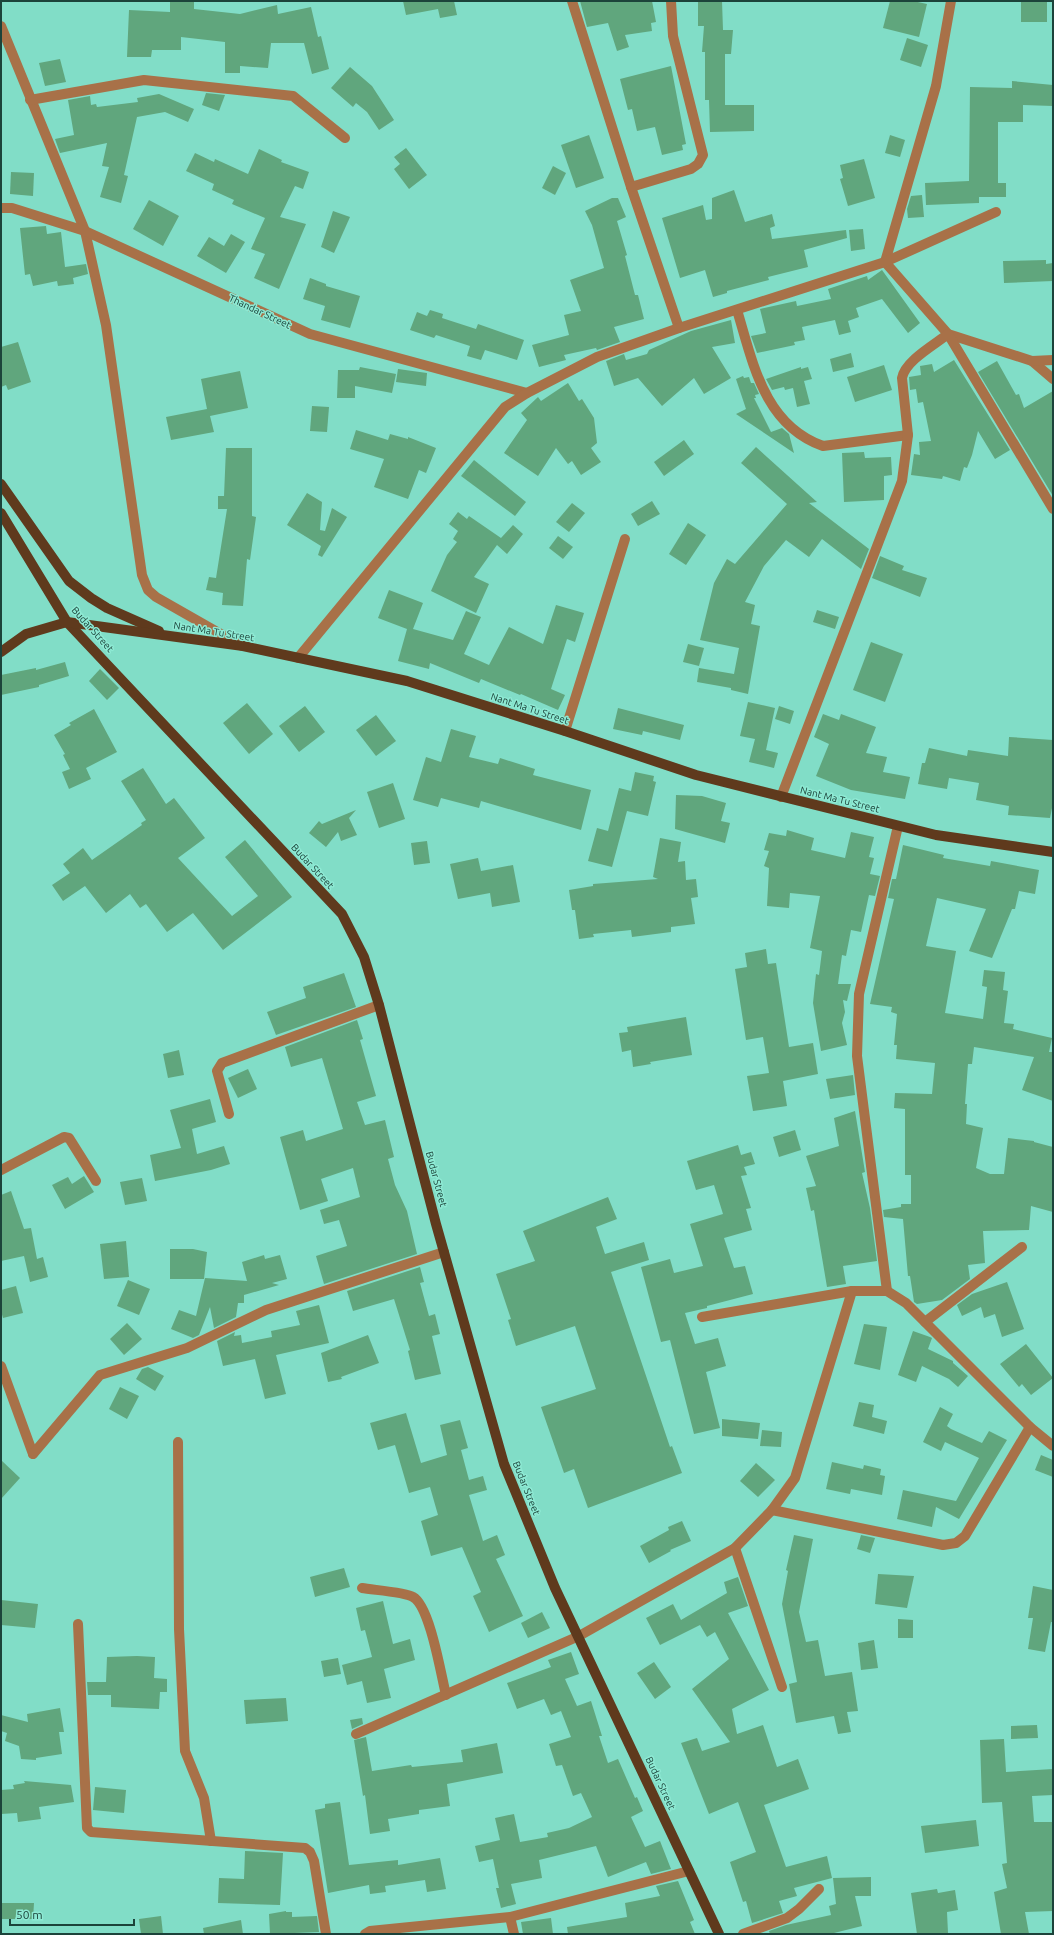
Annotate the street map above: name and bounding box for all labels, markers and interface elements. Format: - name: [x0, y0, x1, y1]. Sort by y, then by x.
- street label: Thandar Street: [227, 292, 293, 331]
- street label: Budar Street: [69, 604, 116, 654]
- street label: Nant Ma Tu Street: [173, 620, 255, 643]
- street label: Nant Ma Tu Street: [489, 691, 570, 726]
- street label: Nant Ma Tu Street: [799, 784, 881, 815]
- street label: Budar Street: [289, 842, 336, 891]
- street label: Budar Street: [424, 1150, 449, 1208]
- street label: Budar Street: [511, 1460, 542, 1517]
- street label: Budar Street: [644, 1755, 678, 1811]
- scale bar: [10, 1901, 134, 1927]
- text: 50 m: [16, 1908, 43, 1921]

